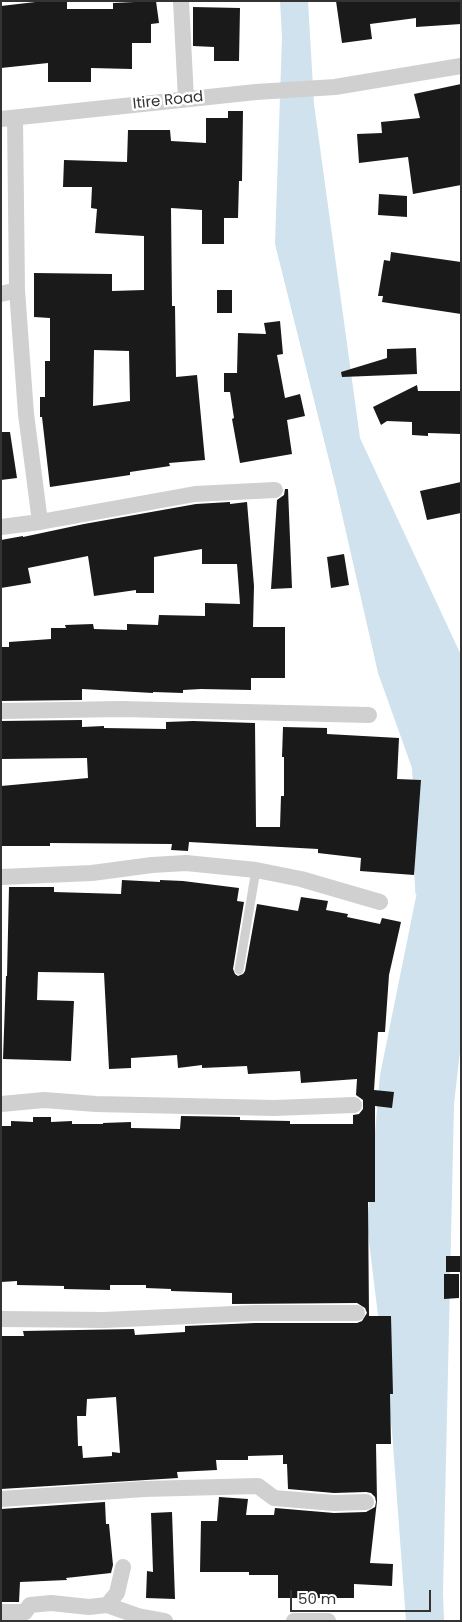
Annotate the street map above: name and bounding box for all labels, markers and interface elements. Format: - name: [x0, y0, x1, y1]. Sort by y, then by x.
- street label: Itire Road: [132, 88, 204, 114]
- scale bar: [292, 1580, 433, 1612]
- text: 50 m: [298, 1588, 336, 1609]

